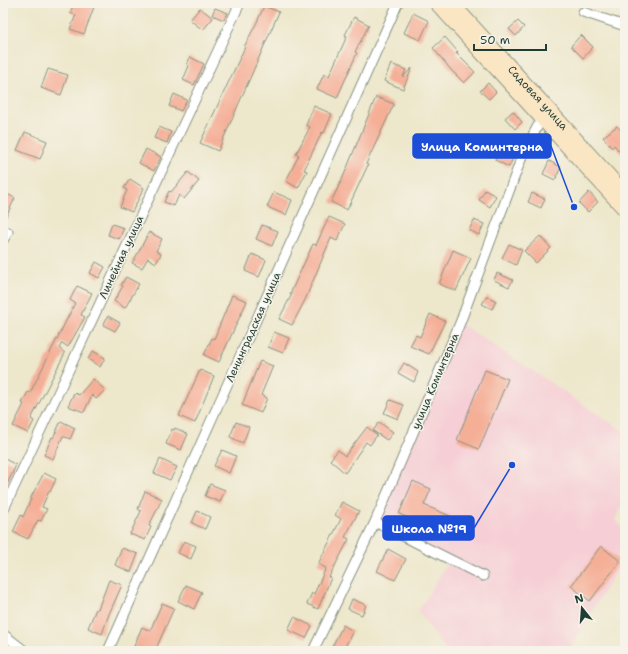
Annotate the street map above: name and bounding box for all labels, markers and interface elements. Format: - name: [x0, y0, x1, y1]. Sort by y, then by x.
- scale bar: [474, 26, 546, 52]
- text: 50 m: [480, 32, 510, 48]
- street label: Садовая улица: [504, 62, 571, 134]
- callout: Улица Коминтерна: [413, 134, 551, 158]
- text: Улица Коминтерна: [421, 139, 544, 155]
- street label: Линейная улица: [96, 213, 147, 301]
- street label: Ленинградская улица: [222, 270, 285, 385]
- street label: улица Коминтерна: [408, 331, 463, 432]
- callout: Школа №19: [383, 516, 474, 540]
- text: Школа №19: [391, 521, 467, 537]
- north arrow: [562, 588, 602, 628]
- text: N: [573, 590, 586, 607]

